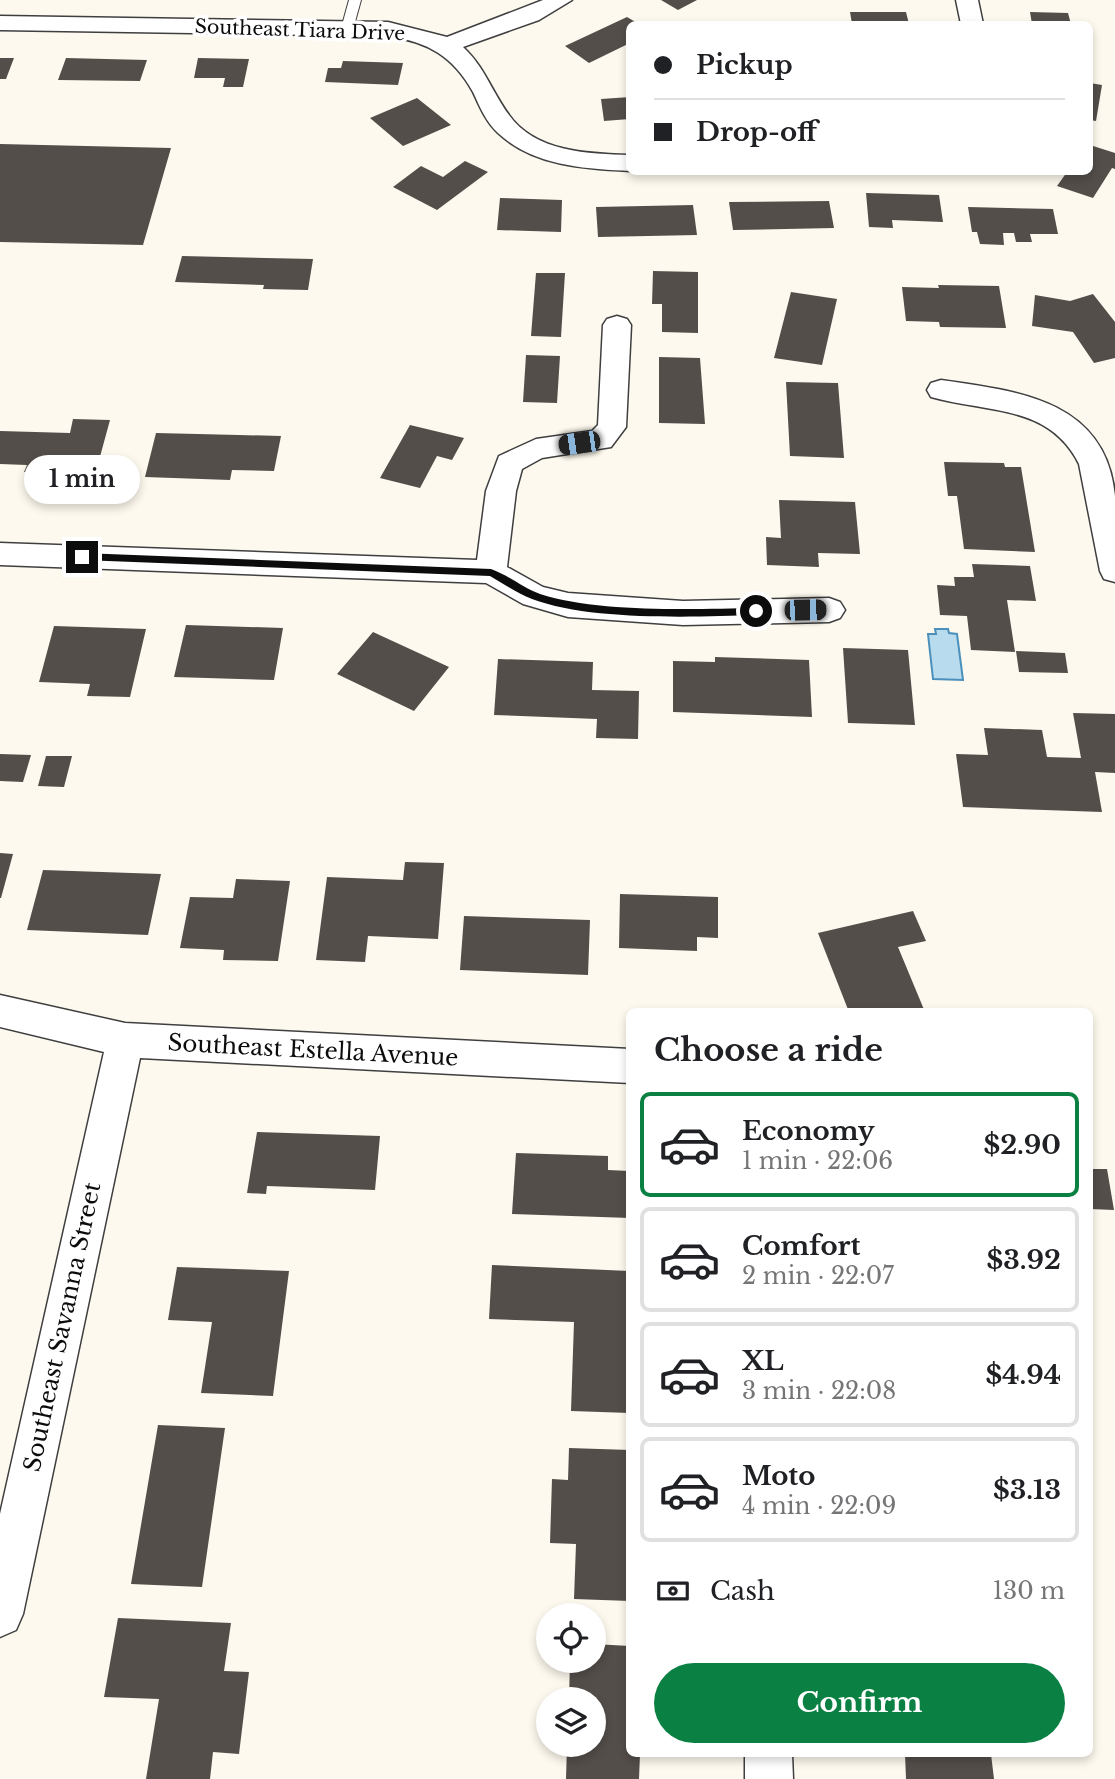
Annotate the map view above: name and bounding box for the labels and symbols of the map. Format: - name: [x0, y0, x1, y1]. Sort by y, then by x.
- street label: Southeast Tiara Drive: [194, 15, 406, 45]
- car: [557, 430, 602, 456]
- callout: 1 min: [24, 456, 140, 504]
- route end: [66, 541, 98, 573]
- route start: [740, 595, 772, 627]
- car: [784, 599, 827, 621]
- street label: Southeast Estella Avenue: [167, 1028, 459, 1072]
- street label: Southeast Savanna Street: [18, 1179, 106, 1474]

